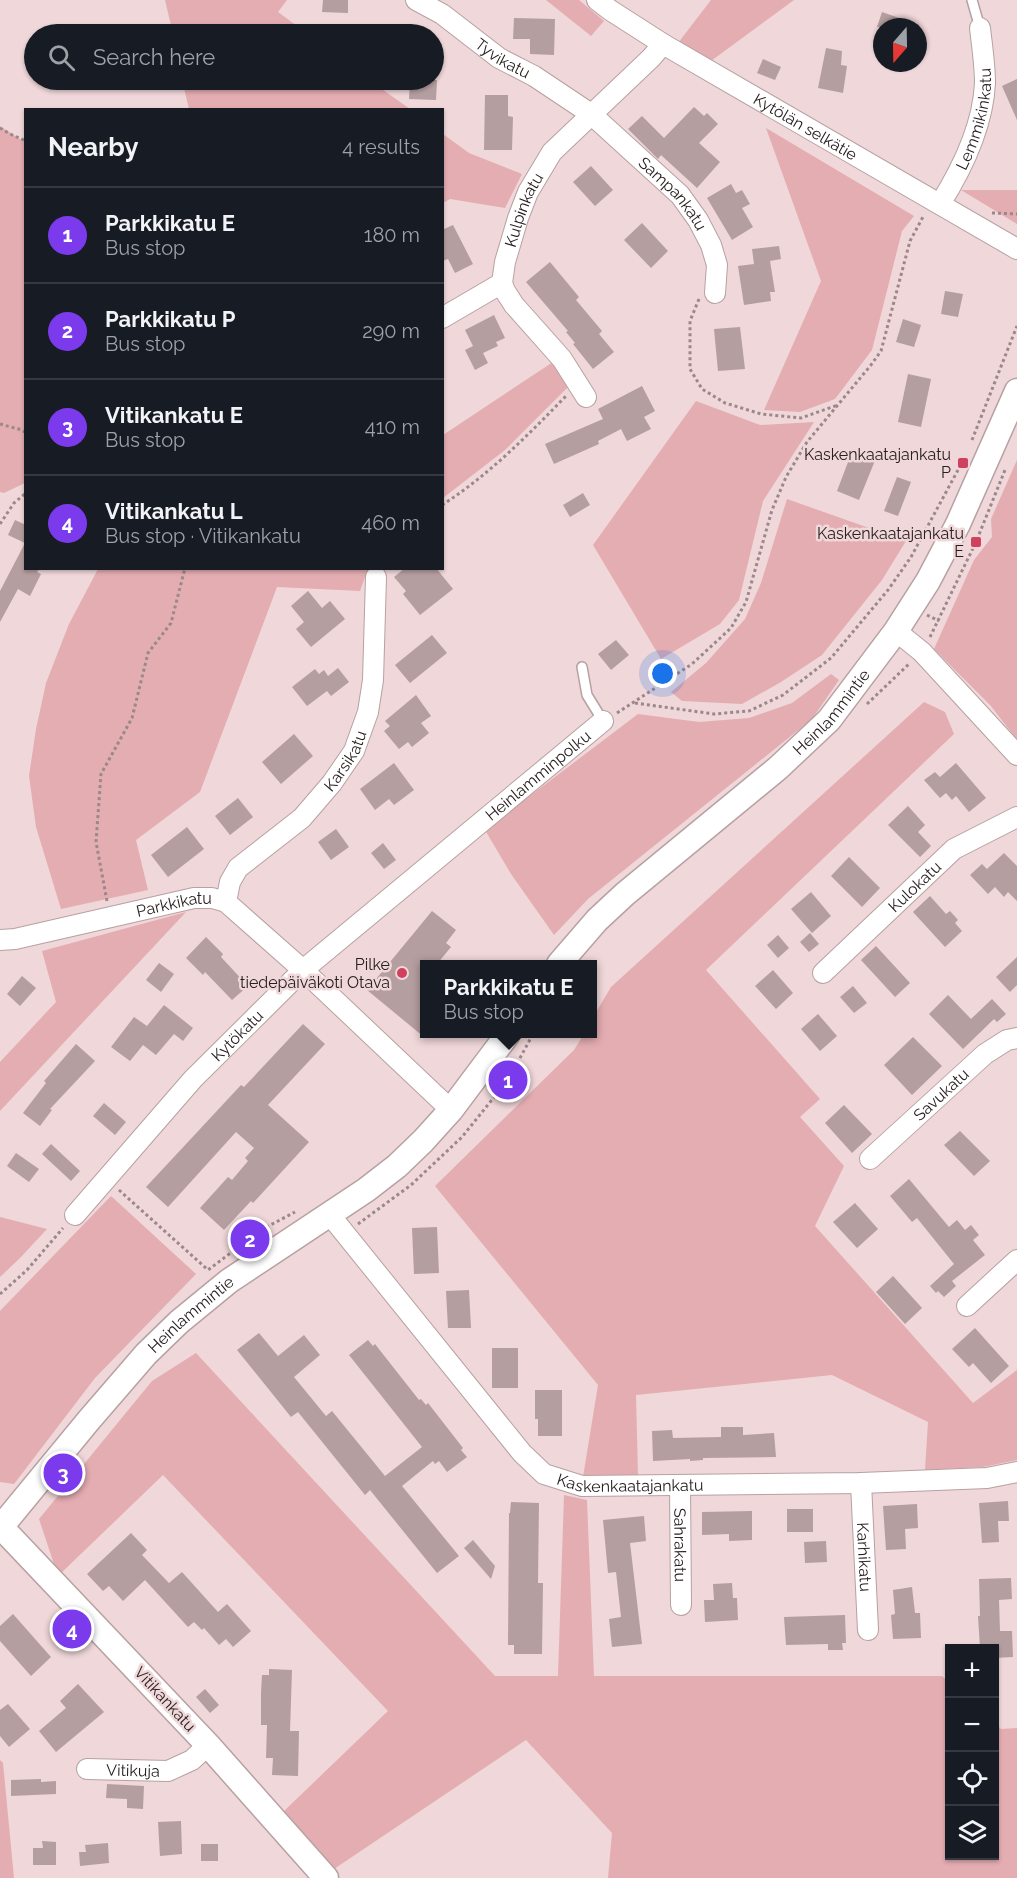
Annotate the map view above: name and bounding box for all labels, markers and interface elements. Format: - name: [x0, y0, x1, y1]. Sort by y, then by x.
- north arrow: [873, 18, 927, 72]
- search box: [24, 24, 444, 90]
- street label: Tyvikatu: [472, 34, 534, 82]
- icon: search: [45, 41, 78, 74]
- text: Search here: [93, 44, 215, 70]
- street label: Lemmikinkatu: [951, 68, 995, 173]
- street label: Kytölän selkätie: [750, 89, 861, 164]
- text: Nearby: [48, 132, 138, 162]
- text: 4 results: [342, 135, 420, 159]
- street label: Sampankatu: [635, 153, 711, 233]
- street label: Kulpinkatu: [500, 169, 547, 249]
- text: Parkkikatu E: [105, 210, 235, 236]
- text: 1: [63, 223, 72, 247]
- text: 180 m: [364, 223, 420, 247]
- text: Bus stop: [105, 236, 185, 260]
- text: Parkkikatu P: [105, 306, 236, 332]
- text: 2: [62, 319, 73, 343]
- text: 290 m: [362, 319, 420, 343]
- text: Bus stop: [105, 332, 185, 356]
- text: Vitikankatu E: [105, 402, 243, 428]
- text: 3: [62, 415, 73, 439]
- text: 410 m: [365, 415, 420, 439]
- text: Bus stop: [105, 428, 185, 452]
- place label: Kaskenkaatajankatu P: [804, 445, 951, 482]
- marker: Kaskenkaatajankatu P: [956, 456, 970, 470]
- text: Vitikankatu L: [105, 498, 242, 524]
- text: 4: [62, 511, 73, 535]
- text: 460 m: [361, 511, 420, 535]
- text: Bus stop · Vitikankatu: [105, 524, 301, 548]
- place label: Kaskenkaatajankatu E: [817, 524, 964, 561]
- marker: Kaskenkaatajankatu E: [969, 535, 983, 549]
- your location: [648, 659, 677, 688]
- street label: Heinlammintie: [789, 665, 873, 759]
- street label: Heinlamminpolku: [481, 726, 594, 824]
- street label: Karsikatu: [320, 728, 370, 795]
- street label: Kulokatu: [884, 857, 945, 916]
- street label: Parkkikatu: [134, 888, 212, 920]
- place label: Pilke tiedepäiväkoti Otava: [240, 955, 390, 992]
- popup: [420, 960, 597, 1038]
- marker: Pilke tiedepäiväkoti Otava: [395, 966, 409, 980]
- text: Parkkikatu E: [443, 974, 574, 1000]
- text: Bus stop: [443, 1000, 524, 1024]
- street label: Kytökatu: [207, 1006, 267, 1065]
- pin: 1: [488, 1058, 528, 1102]
- street label: Savukatu: [909, 1064, 972, 1124]
- pin: 2: [230, 1216, 270, 1262]
- street label: Heinlammintie: [144, 1272, 237, 1357]
- pin: 3: [44, 1450, 82, 1496]
- street label: Kaskenkaatajankatu: [555, 1469, 704, 1495]
- street label: Sahrakatu: [671, 1508, 690, 1582]
- street label: Karhikatu: [853, 1522, 876, 1592]
- pin: 4: [52, 1606, 92, 1652]
- map controls: [945, 1644, 999, 1860]
- button: +: [945, 1644, 999, 1698]
- street label: Vitikankatu: [130, 1663, 200, 1735]
- button: −: [945, 1698, 999, 1752]
- button: locate: [945, 1752, 999, 1806]
- street label: Vitikuja: [106, 1760, 160, 1780]
- button: layers: [945, 1806, 999, 1860]

